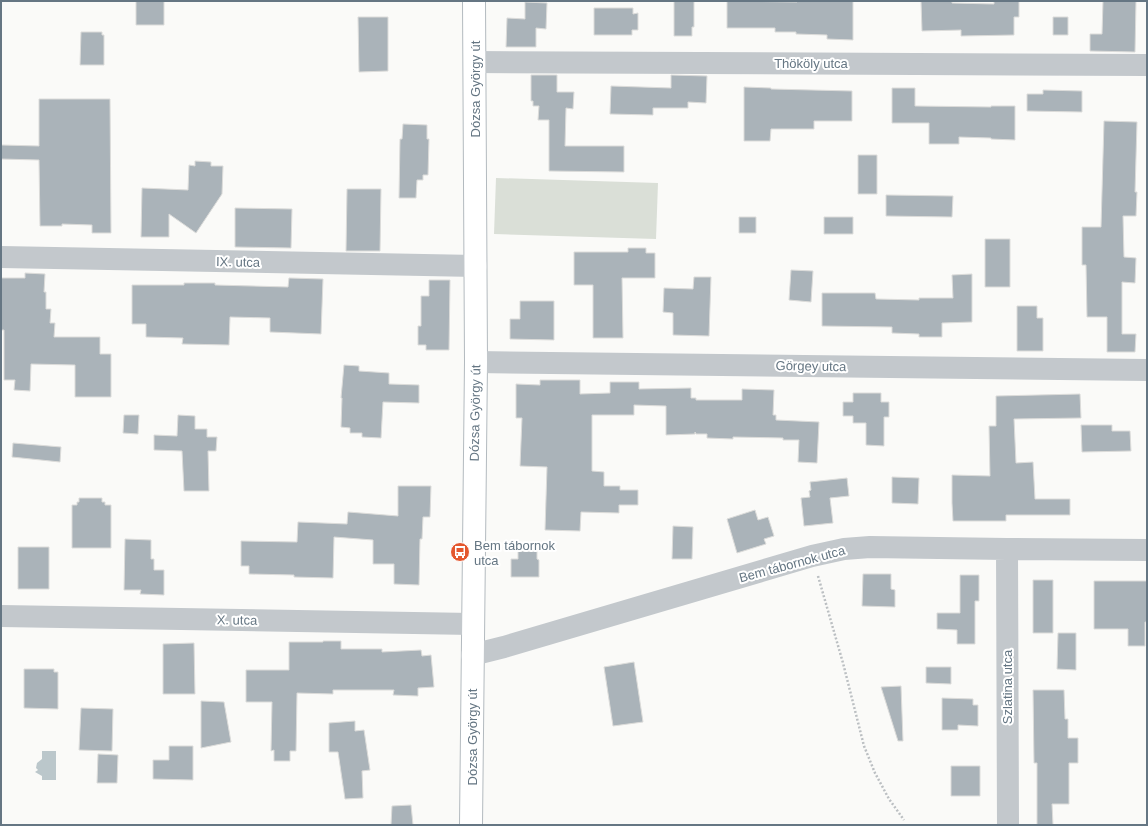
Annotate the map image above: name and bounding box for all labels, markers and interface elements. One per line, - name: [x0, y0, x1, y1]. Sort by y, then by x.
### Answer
- street label: Dózsa György út: [468, 40, 483, 137]
- street label: Thököly utca: [774, 56, 849, 71]
- street label: IX. utca: [216, 254, 261, 270]
- street label: Görgey utca: [775, 358, 847, 374]
- street label: Dózsa György út: [467, 364, 483, 462]
- place label: Bem tábornok utca: [474, 538, 555, 568]
- bus stop icon: Bem tábornok utca: [449, 541, 471, 563]
- street label: Bem tábornok utca: [737, 542, 847, 585]
- street label: X. utca: [217, 612, 258, 628]
- street label: Szlatina utca: [1000, 649, 1015, 724]
- street label: Dózsa György út: [465, 688, 480, 785]

